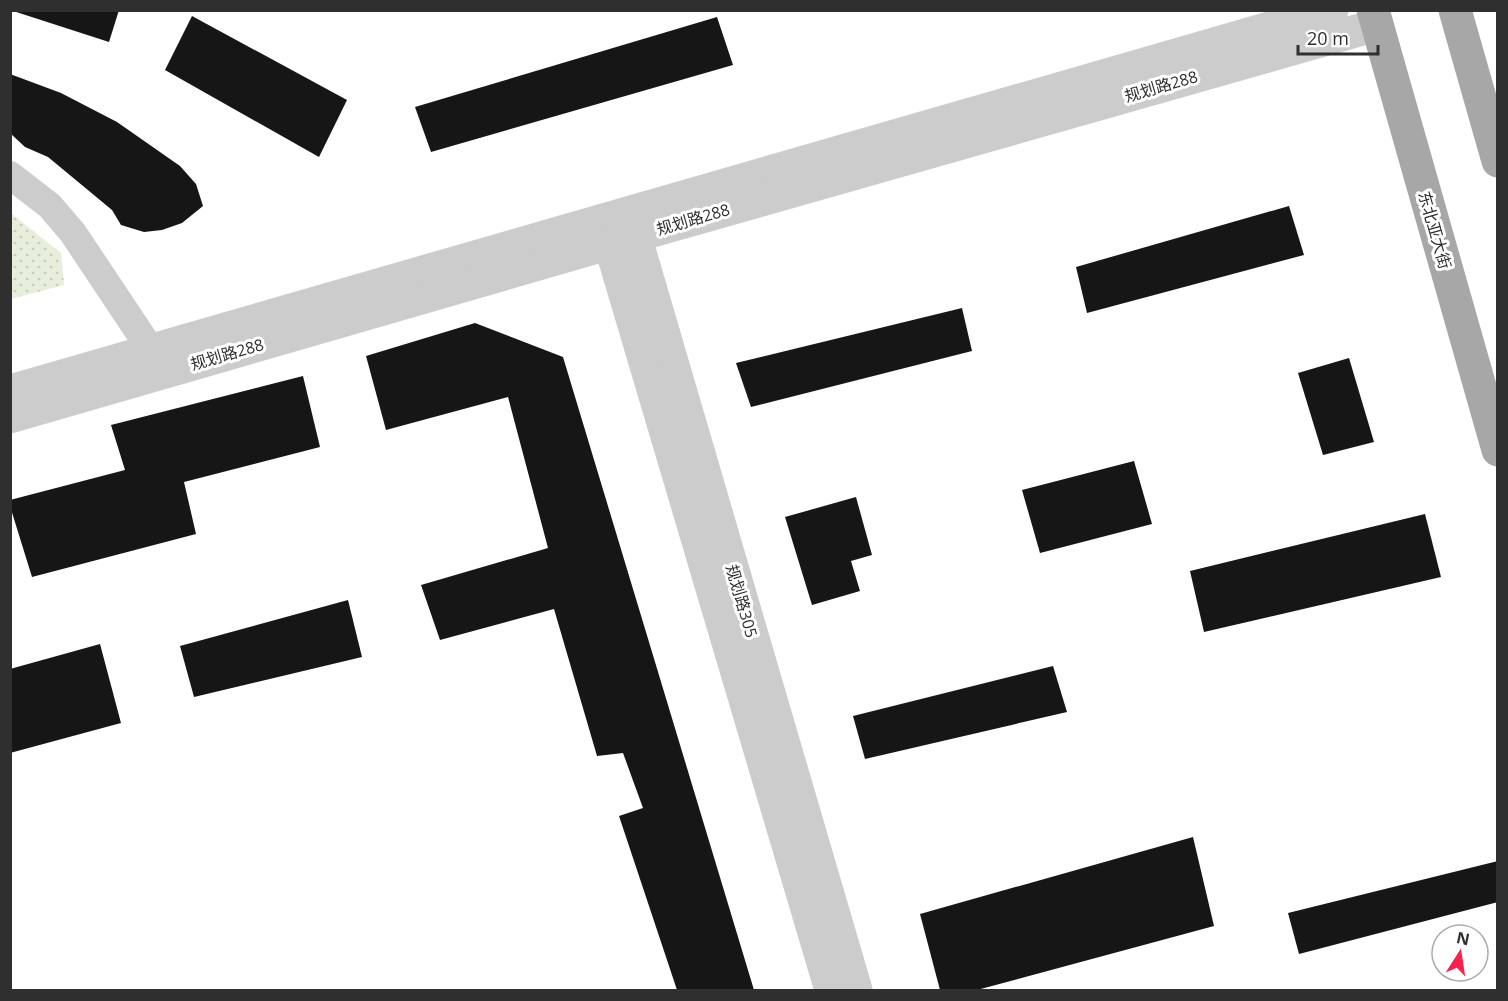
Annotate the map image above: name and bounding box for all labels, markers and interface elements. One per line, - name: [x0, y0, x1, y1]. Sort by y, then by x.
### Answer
- scale bar: [1298, 18, 1378, 56]
- text: 20 m: [1307, 26, 1349, 50]
- street label: 规划路288: [1122, 65, 1200, 107]
- street label: 东北亚大街: [1413, 189, 1457, 271]
- street label: 规划路288: [654, 198, 732, 240]
- street label: 规划路288: [188, 333, 266, 375]
- street label: 规划路305: [721, 562, 763, 640]
- north arrow: [1430, 923, 1490, 983]
- text: N: [1454, 926, 1472, 950]

